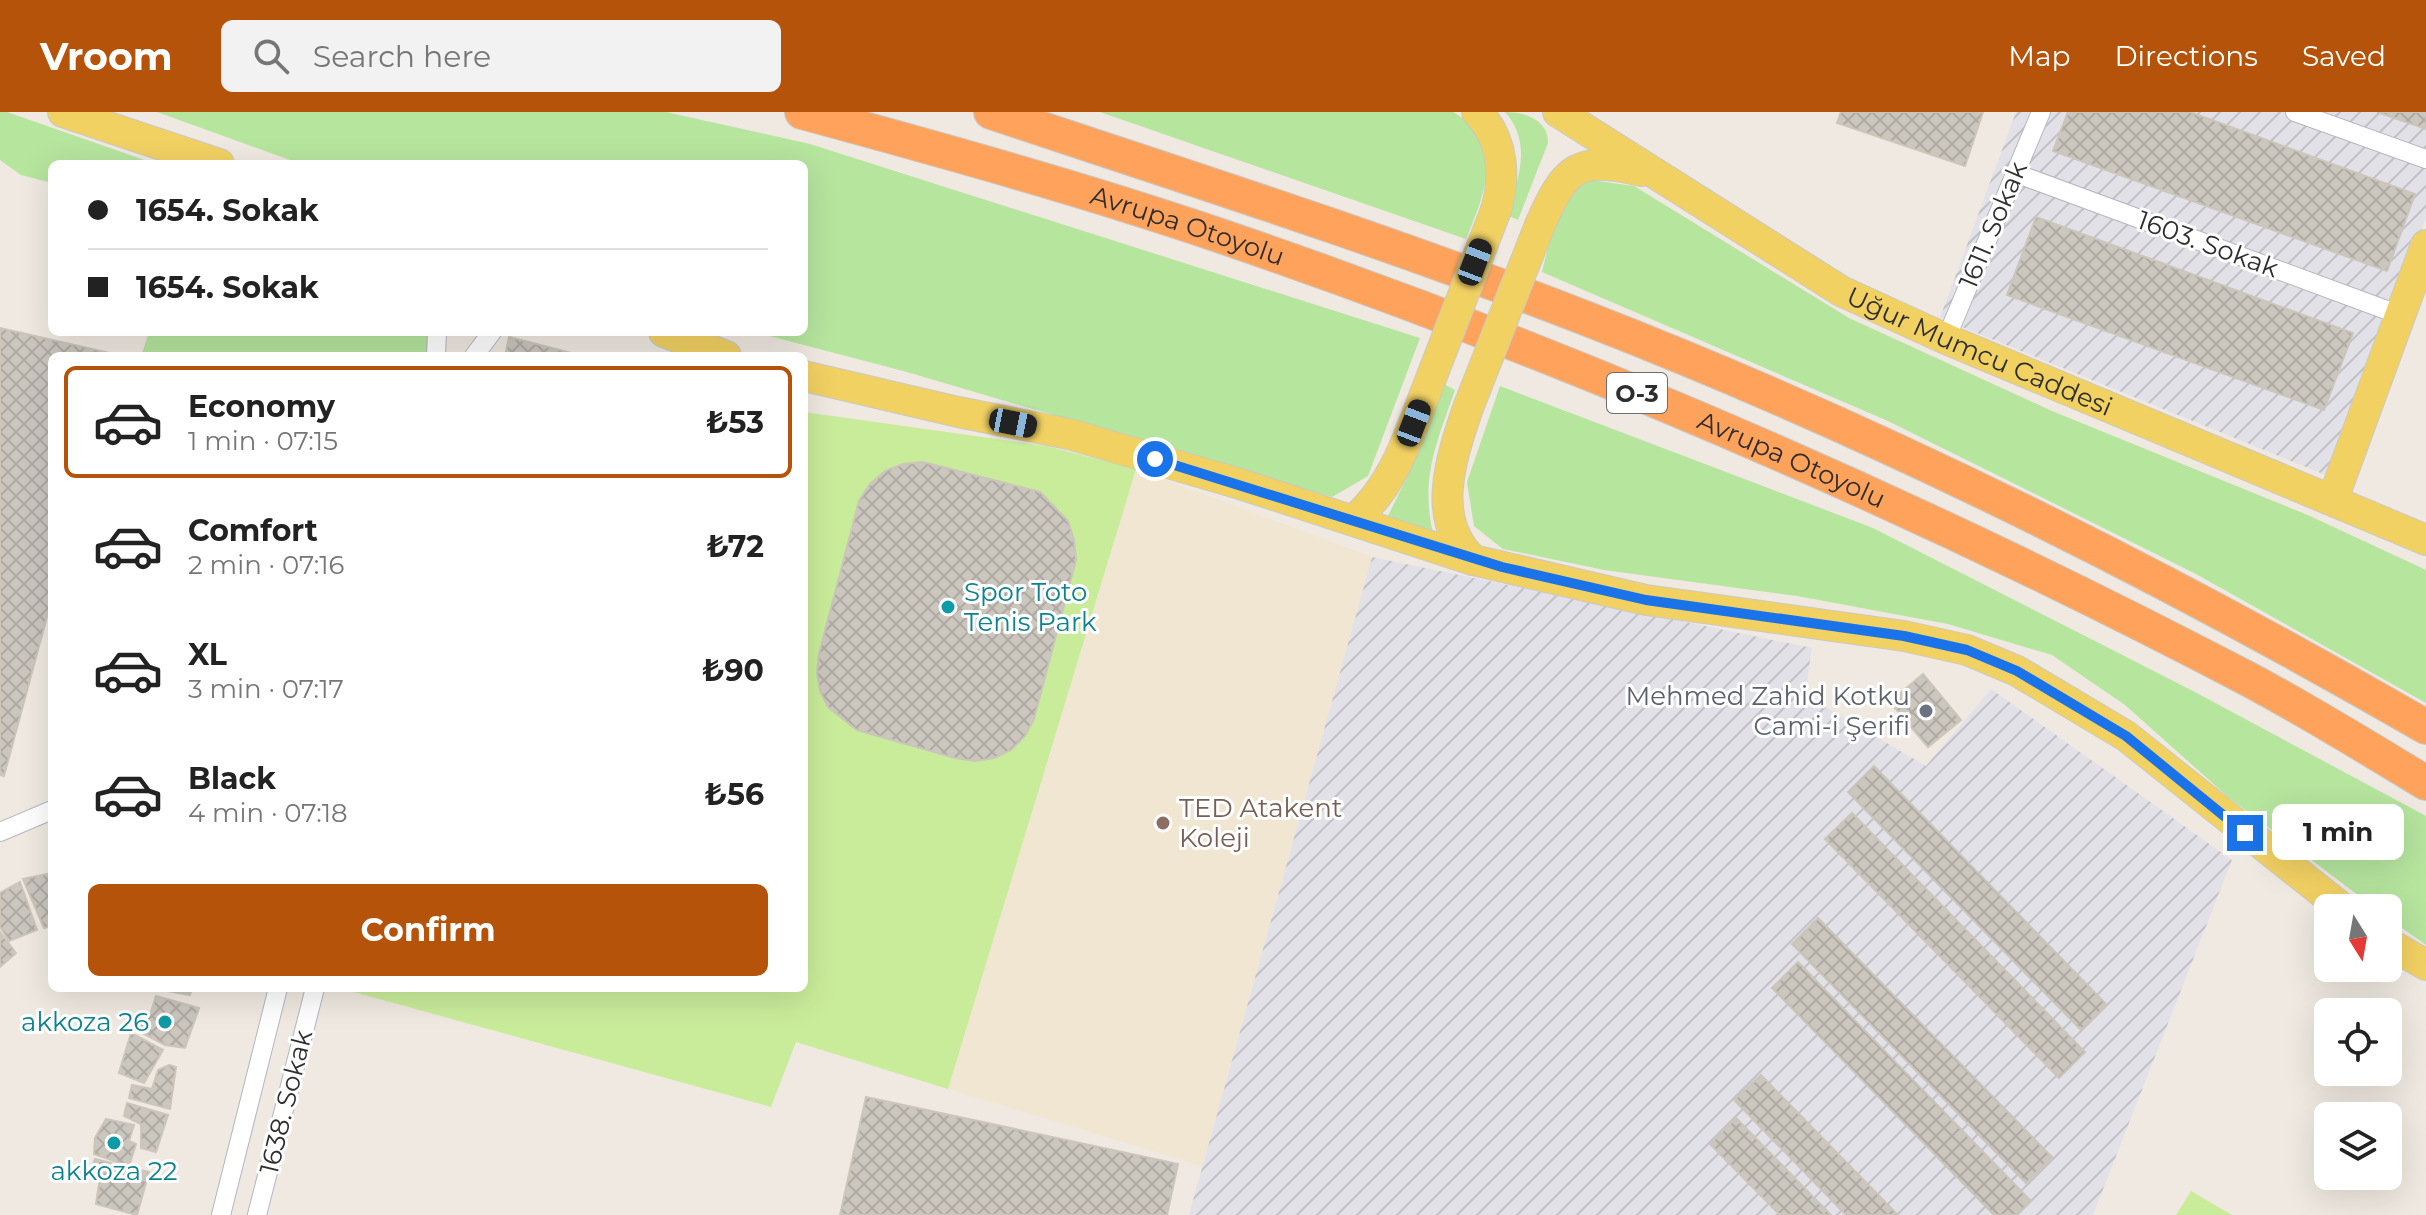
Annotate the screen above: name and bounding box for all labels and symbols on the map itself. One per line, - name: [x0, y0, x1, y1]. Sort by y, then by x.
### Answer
- street label: 1611. Sokak: [1952, 156, 2034, 293]
- street label: Avrupa Otoyolu: [1087, 179, 1289, 273]
- street label: 1603. Sokak: [2133, 204, 2283, 284]
- car: [1455, 235, 1495, 289]
- street label: Uğur Mumcu Caddesi: [1842, 280, 2117, 423]
- road number: O-3: [1607, 373, 1667, 413]
- car: [1394, 396, 1434, 450]
- street label: Avrupa Otoyolu: [1693, 404, 1891, 515]
- car: [987, 407, 1039, 439]
- route start: [1137, 441, 1173, 477]
- place label: Spor Toto Tenis Park: [964, 576, 1097, 638]
- marker: Spor Toto Tenis Park: [939, 598, 957, 616]
- place label: Mehmed Zahid Kotku Cami-i Şerifi: [1625, 680, 1910, 742]
- marker: Mehmed Zahid Kotku Cami-i Şerifi: [1917, 702, 1935, 720]
- place label: TED Atakent Koleji: [1179, 792, 1342, 854]
- callout: 1 min: [2273, 805, 2405, 861]
- marker: TED Atakent Koleji: [1154, 814, 1172, 832]
- route end: [2227, 815, 2263, 851]
- north arrow: [2314, 894, 2402, 982]
- place label: akkoza 26: [21, 1006, 149, 1038]
- marker: akkoza 26: [156, 1013, 174, 1031]
- street label: 1638. Sokak: [253, 1026, 319, 1177]
- marker: akkoza 22: [105, 1134, 123, 1152]
- place label: akkoza 22: [51, 1155, 177, 1187]

